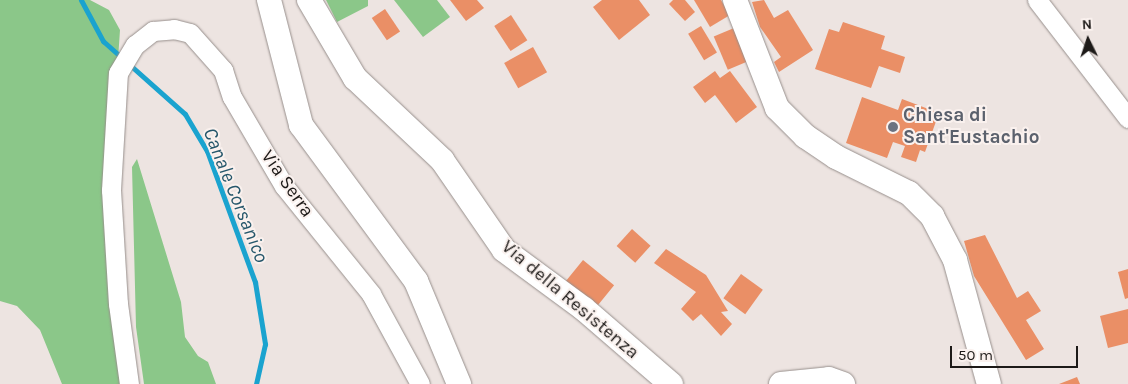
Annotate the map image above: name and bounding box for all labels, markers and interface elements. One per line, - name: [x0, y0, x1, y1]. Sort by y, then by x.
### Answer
- north arrow: [1063, 15, 1113, 65]
- text: N: [1081, 16, 1093, 33]
- place label: Chiesa di Sant'Eustachio: [903, 105, 1040, 149]
- marker: Chiesa di Sant'Eustachio: [887, 121, 899, 133]
- water label: Canale Corsanico: [198, 124, 274, 266]
- street label: Via Serra: [256, 146, 318, 222]
- street label: Via della Resistenza: [496, 236, 644, 364]
- scale bar: [953, 336, 1080, 368]
- text: 50 m: [958, 346, 993, 364]

